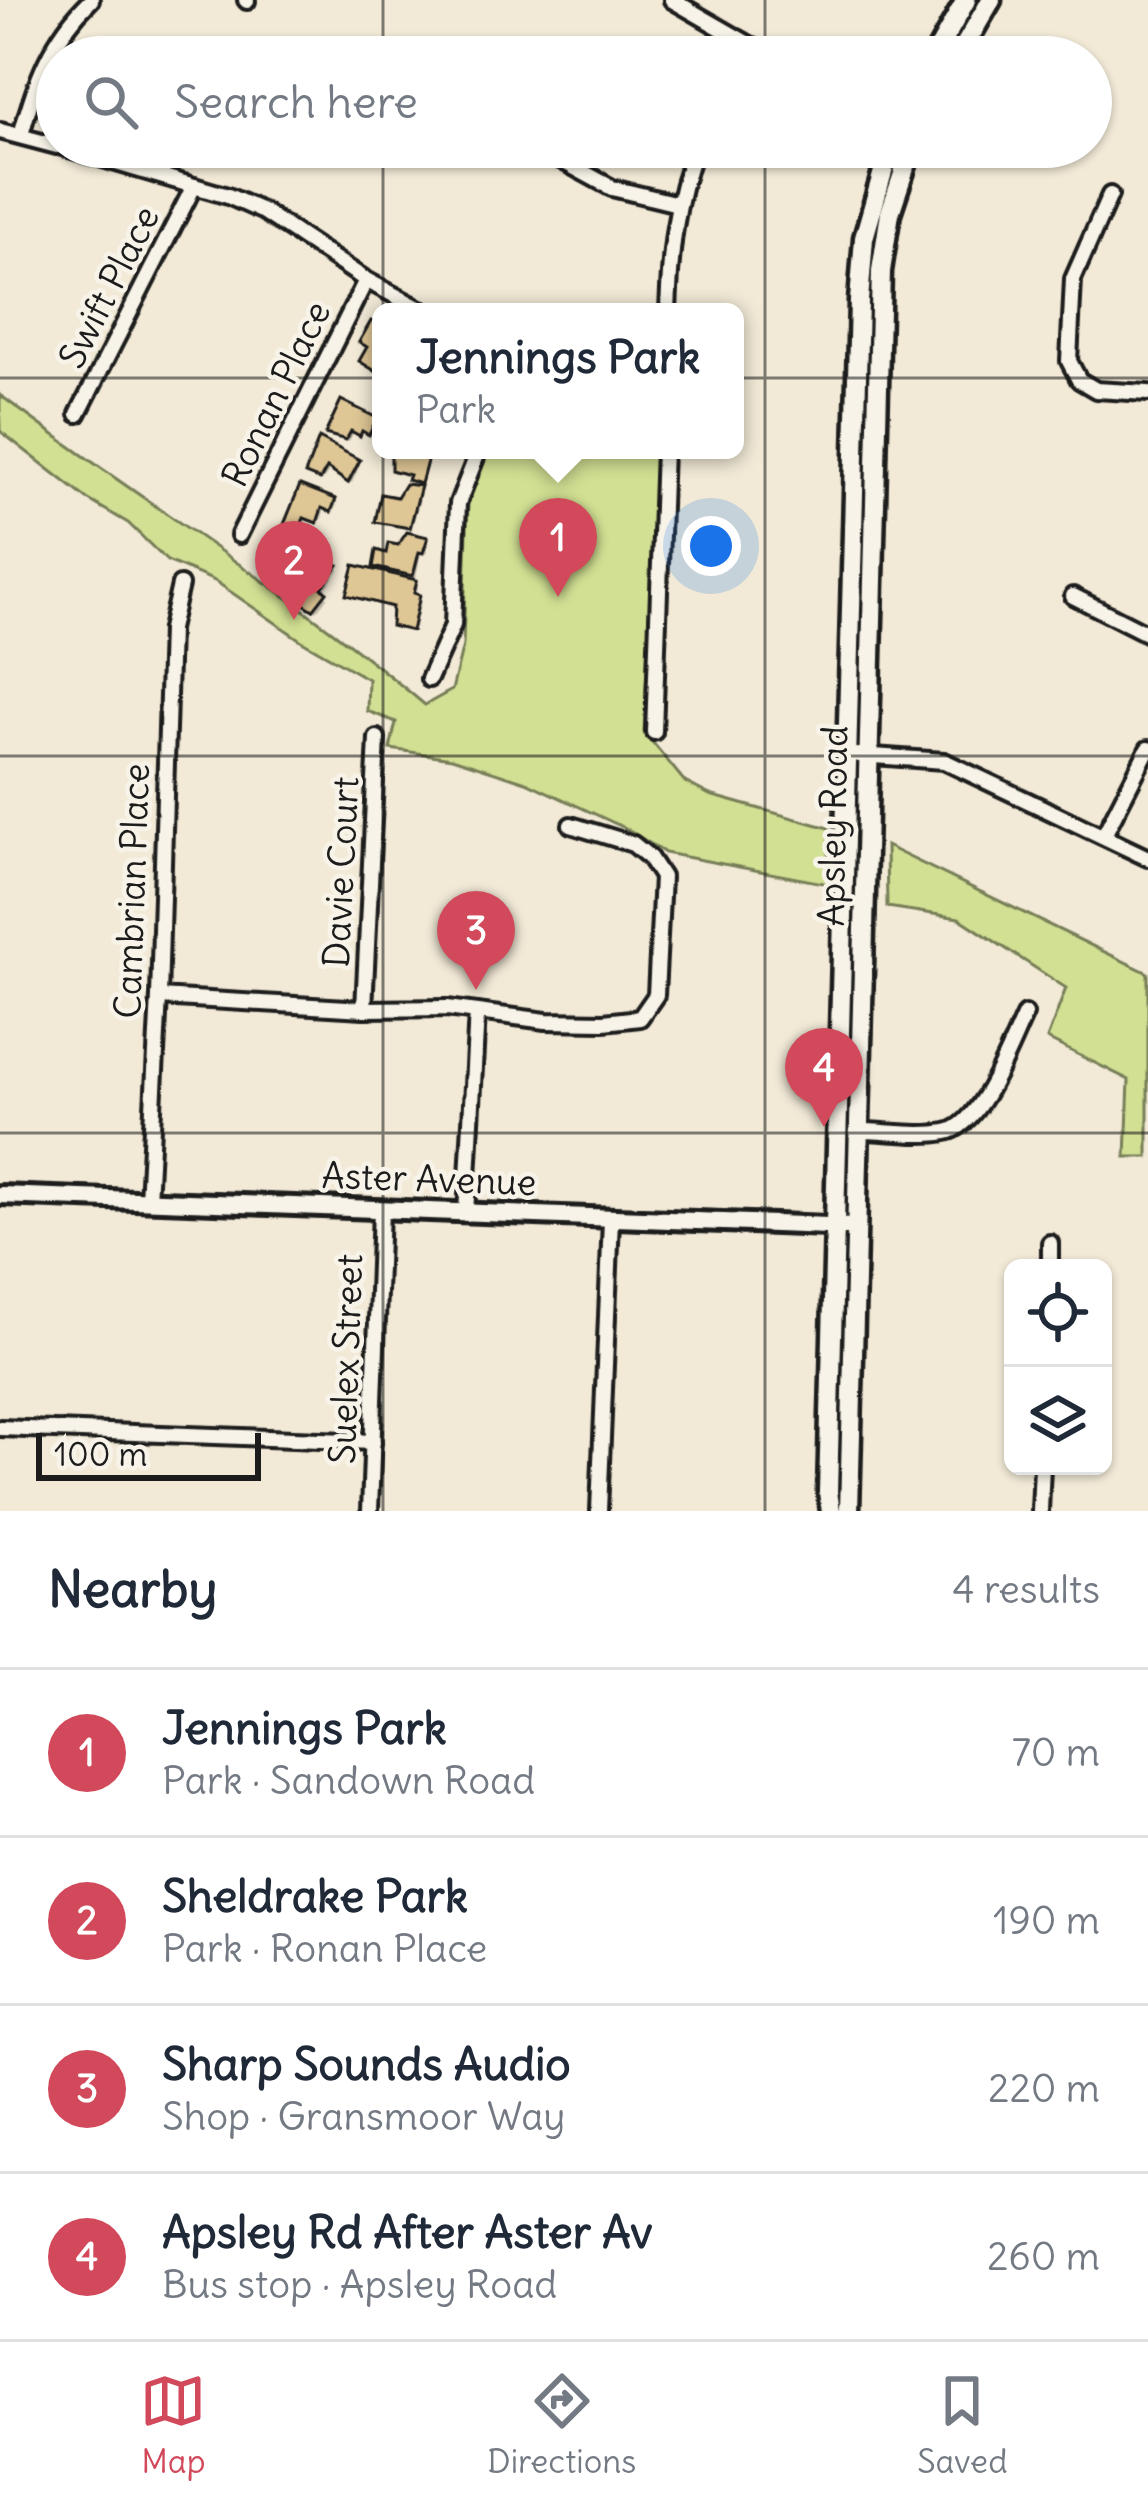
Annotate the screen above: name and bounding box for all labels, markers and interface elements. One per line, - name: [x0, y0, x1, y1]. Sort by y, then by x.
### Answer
- search box: [36, 36, 1112, 168]
- icon: search: [78, 69, 144, 135]
- text: Search here: [174, 74, 418, 130]
- street label: Swift Place: [49, 199, 169, 375]
- street label: Ronan Place: [212, 294, 340, 494]
- popup: [372, 303, 744, 459]
- text: Jennings Park: [416, 329, 700, 385]
- text: Park: [416, 385, 496, 434]
- pin: 1: [519, 498, 597, 597]
- your location: [681, 516, 741, 576]
- pin: 2: [255, 521, 333, 620]
- street label: Apsley Road: [809, 725, 857, 927]
- street label: Cambrian Place: [105, 763, 159, 1019]
- street label: Davie Court: [314, 775, 368, 969]
- pin: 3: [437, 891, 515, 990]
- pin: 4: [785, 1028, 863, 1127]
- street label: Aster Avenue: [321, 1153, 537, 1205]
- street label: Suelex Street: [320, 1253, 372, 1465]
- map controls: [1004, 1259, 1112, 1475]
- button: locate: [1004, 1259, 1112, 1367]
- button: layers: [1004, 1367, 1112, 1475]
- scale bar: [36, 1427, 261, 1480]
- text: 100 m: [54, 1433, 147, 1475]
- text: Nearby: [48, 1557, 217, 1621]
- text: 4 results: [952, 1565, 1100, 1614]
- text: Jennings Park: [162, 1700, 447, 1756]
- text: 1: [79, 1728, 95, 1777]
- text: 70 m: [1012, 1728, 1100, 1777]
- text: Park · Sandown Road: [162, 1756, 535, 1805]
- text: Sheldrake Park: [162, 1868, 468, 1924]
- text: 2: [76, 1896, 98, 1945]
- text: 190 m: [993, 1896, 1100, 1945]
- text: Park · Ronan Place: [162, 1924, 487, 1973]
- text: Sharp Sounds Audio: [162, 2036, 571, 2092]
- text: 3: [76, 2064, 98, 2113]
- text: 220 m: [988, 2064, 1100, 2113]
- text: Shop · Gransmoor Way: [162, 2092, 565, 2141]
- text: Apsley Rd After Aster Av: [162, 2204, 652, 2260]
- text: 4: [76, 2232, 98, 2281]
- text: 260 m: [987, 2232, 1100, 2281]
- text: Bus stop · Apsley Road: [162, 2260, 557, 2309]
- tab: Map: [140, 2368, 206, 2482]
- tab: Directions: [487, 2368, 636, 2482]
- tab: Saved: [917, 2368, 1008, 2482]

